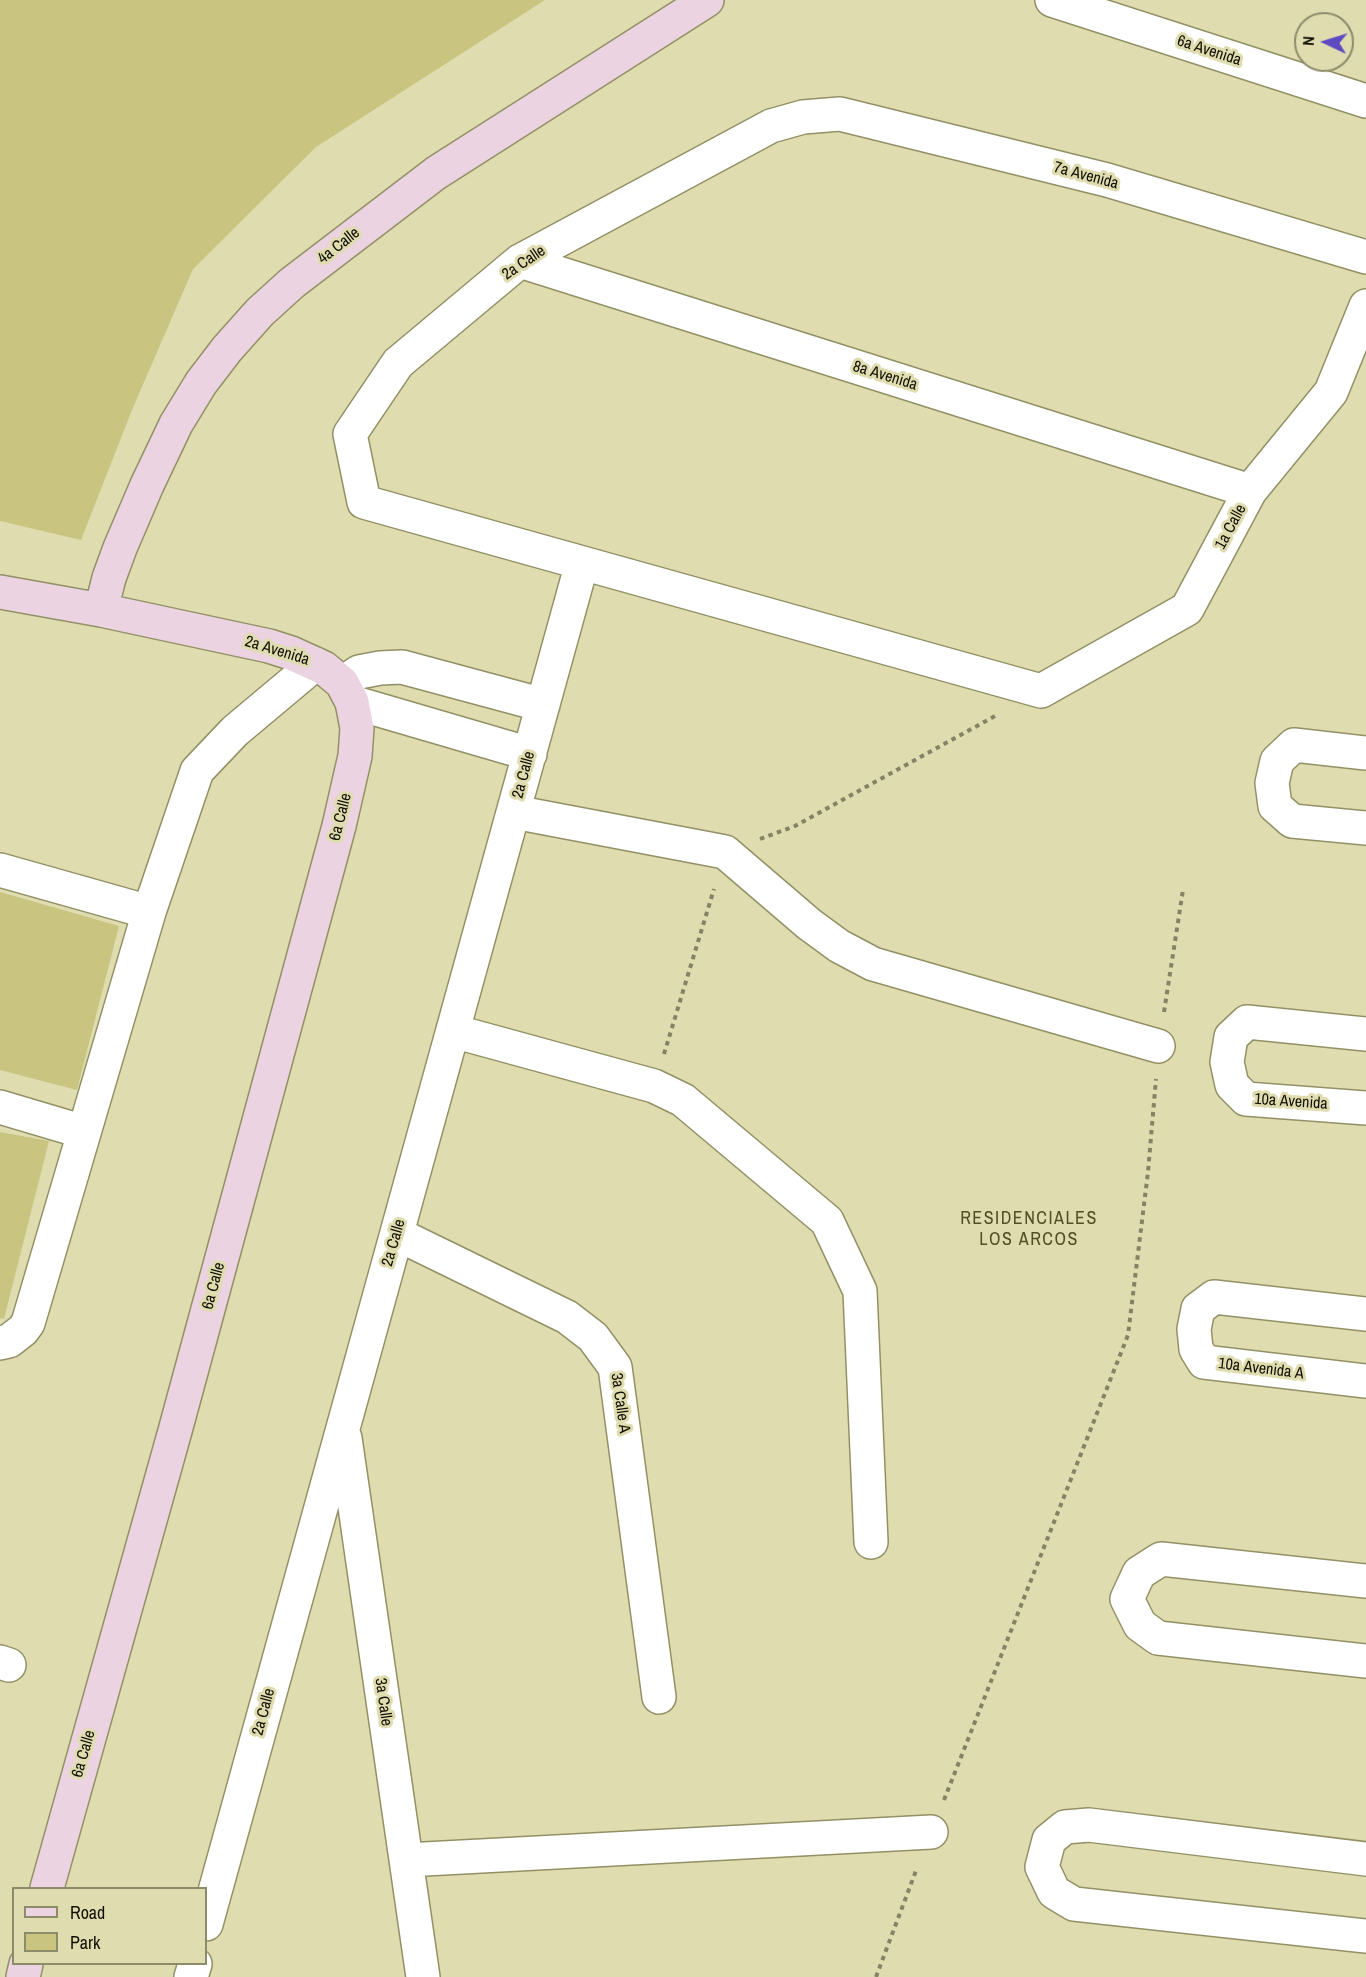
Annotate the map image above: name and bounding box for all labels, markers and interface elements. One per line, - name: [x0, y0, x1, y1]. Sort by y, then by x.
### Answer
- north arrow: [1294, 12, 1354, 72]
- street label: 6a Avenida: [1175, 32, 1243, 70]
- text: N: [1297, 35, 1319, 46]
- street label: 7a Avenida: [1052, 158, 1120, 194]
- street label: 4a Calle: [314, 224, 364, 268]
- street label: 2a Calle: [499, 242, 549, 284]
- street label: 8a Avenida: [851, 357, 919, 395]
- street label: 1a Calle: [1211, 501, 1251, 553]
- street label: 2a Avenida: [243, 632, 311, 670]
- street label: 2a Calle: [508, 749, 540, 801]
- street label: 6a Calle: [326, 791, 356, 843]
- street label: 10a Avenida: [1254, 1090, 1328, 1114]
- district label: RESIDENCIALES LOS ARCOS: [960, 1208, 1098, 1250]
- street label: 2a Calle: [378, 1217, 410, 1269]
- street label: 6a Calle: [198, 1260, 230, 1312]
- street label: 10a Avenida A: [1217, 1354, 1305, 1384]
- street label: 3a Calle A: [606, 1372, 634, 1434]
- street label: 3a Calle: [370, 1677, 396, 1727]
- street label: 2a Calle: [248, 1686, 280, 1738]
- street label: 6a Calle: [68, 1728, 100, 1780]
- legend: [12, 1887, 207, 1965]
- text: Road: [70, 1900, 105, 1925]
- text: Park: [70, 1930, 100, 1955]

